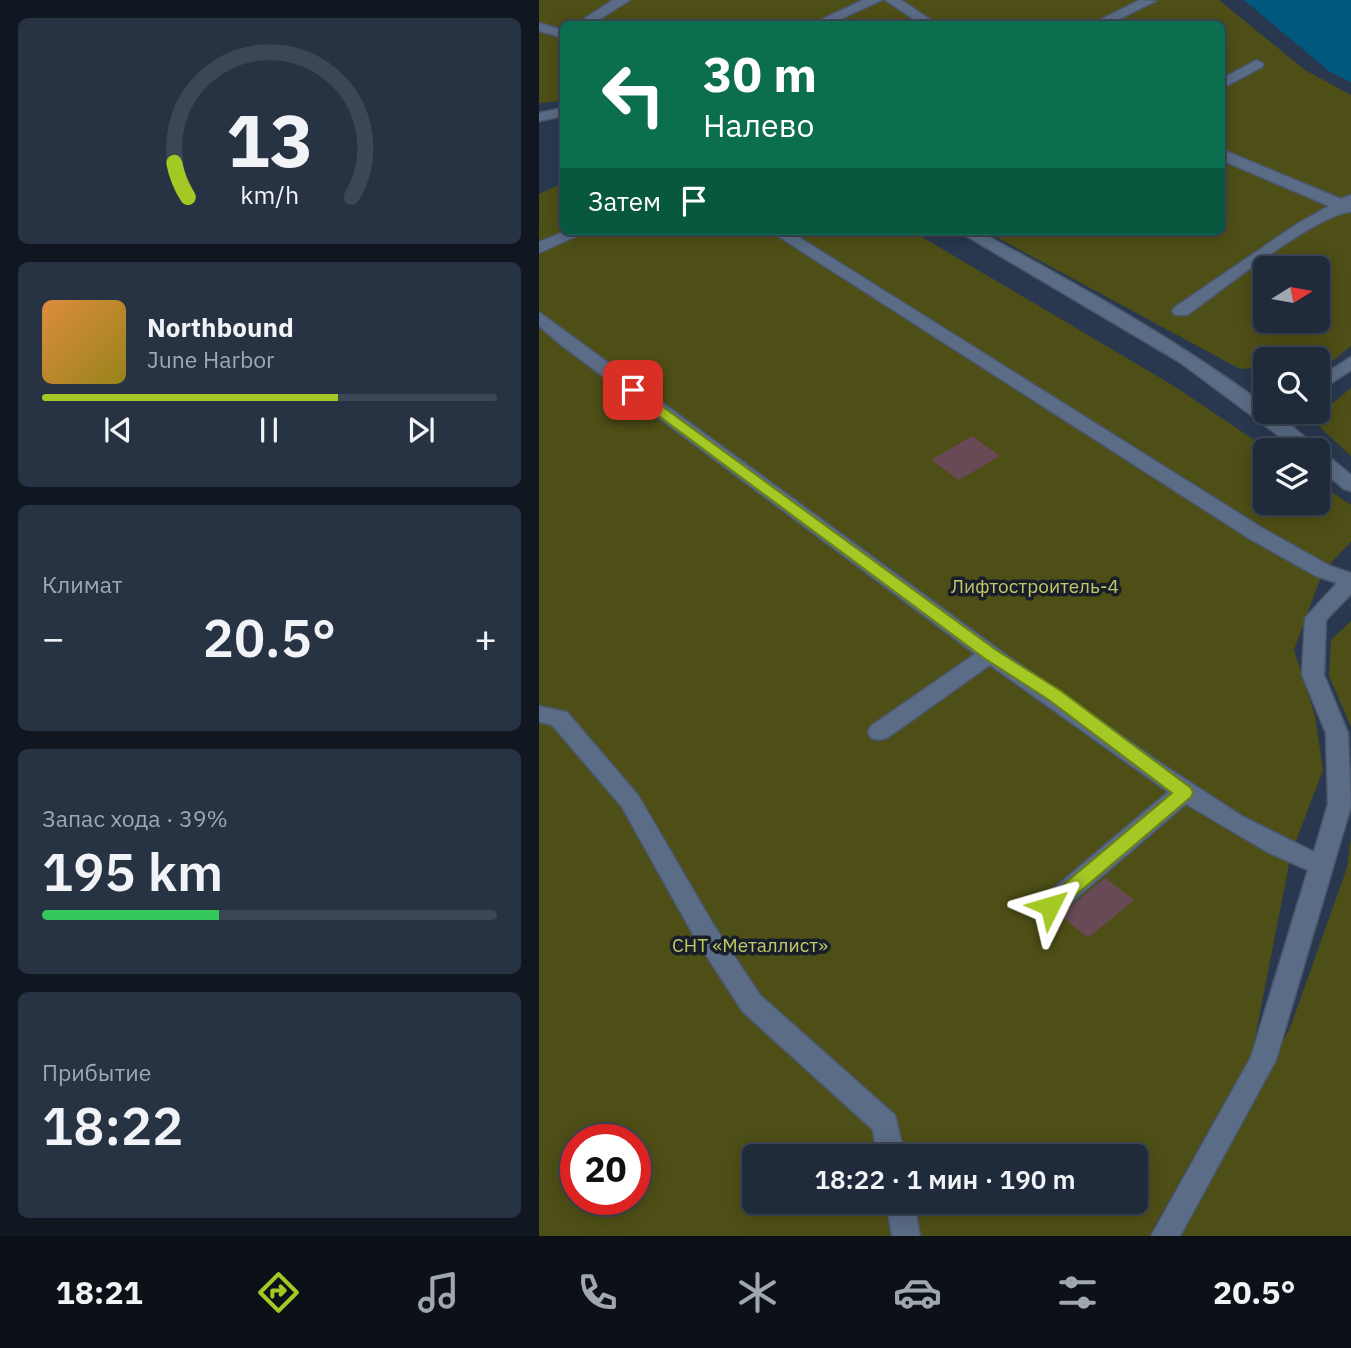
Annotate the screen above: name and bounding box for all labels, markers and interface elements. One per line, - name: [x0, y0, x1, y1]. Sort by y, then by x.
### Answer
- text: 30 m: [703, 42, 817, 105]
- icon: left: [588, 49, 679, 140]
- text: 13: [226, 92, 313, 187]
- text: Налево: [703, 104, 814, 146]
- text: km/h: [240, 178, 299, 211]
- icon: arrive: [675, 182, 713, 220]
- text: Затем: [588, 184, 661, 218]
- north arrow: [1253, 256, 1330, 332]
- map controls: [1253, 256, 1330, 515]
- text: Northbound: [147, 310, 294, 344]
- text: June Harbor: [147, 344, 275, 374]
- button: search: [1253, 347, 1330, 424]
- pin: [603, 360, 663, 420]
- icon: arrive: [614, 371, 652, 409]
- icon: previous: [99, 411, 137, 449]
- icon: pause: [250, 411, 288, 449]
- icon: next: [402, 411, 440, 449]
- button: layers: [1253, 438, 1330, 515]
- text: Климат: [42, 569, 123, 599]
- park label: Лифтостроитель-4: [951, 574, 1119, 598]
- text: 20.5°: [203, 604, 336, 671]
- text: −: [42, 613, 65, 662]
- text: +: [474, 613, 497, 662]
- text: Запас хода · 39%: [42, 803, 228, 833]
- text: 195 km: [42, 838, 223, 905]
- position arrow: [1013, 869, 1087, 943]
- park label: СНТ «Металлист»: [672, 933, 828, 957]
- text: Прибытие: [42, 1057, 151, 1087]
- text: 18:22: [42, 1092, 183, 1159]
- speed limit sign: 20: [560, 1124, 651, 1215]
- text: 18:22 · 1 мин · 190 m: [814, 1162, 1076, 1196]
- icon: directions: [254, 1268, 303, 1317]
- icon: music: [414, 1268, 463, 1317]
- icon: phone: [573, 1268, 622, 1317]
- icon: climate: [733, 1268, 782, 1317]
- icon: car: [893, 1268, 942, 1317]
- icon: filters: [1053, 1268, 1102, 1317]
- text: 18:21: [55, 1271, 143, 1313]
- text: 20.5°: [1213, 1271, 1296, 1313]

